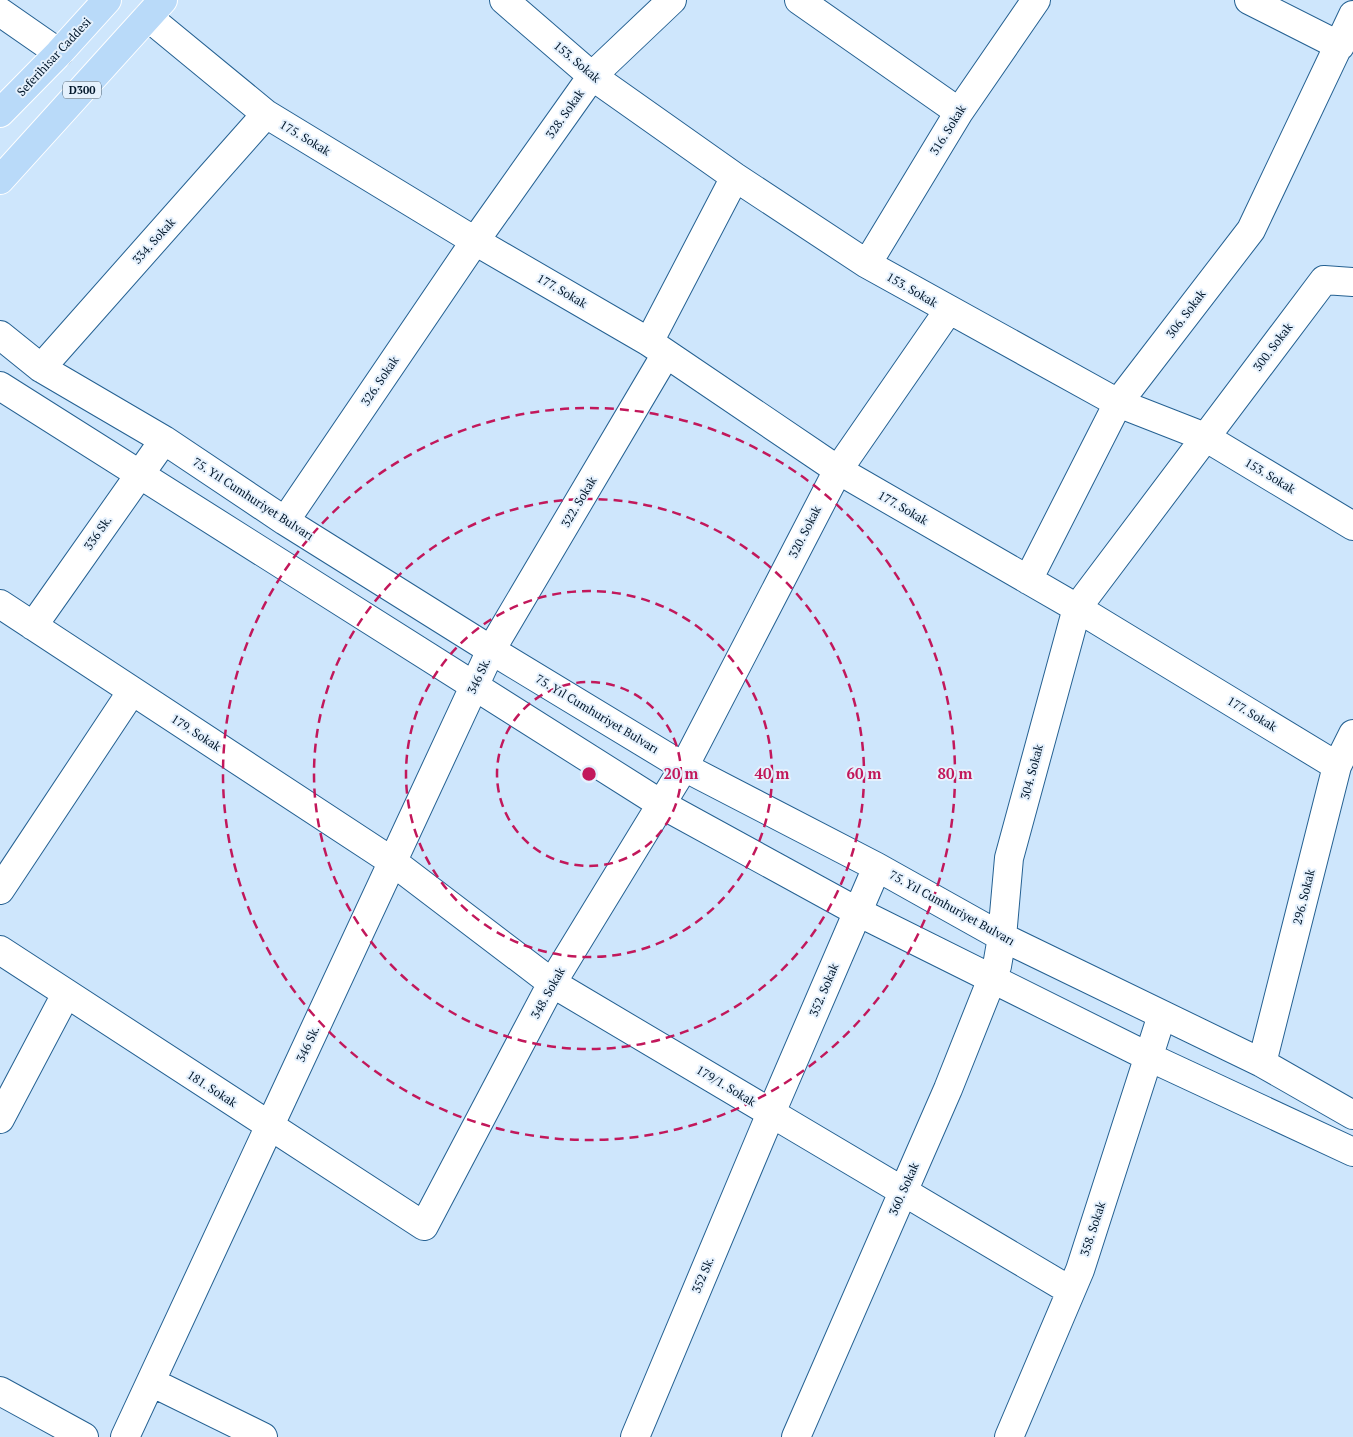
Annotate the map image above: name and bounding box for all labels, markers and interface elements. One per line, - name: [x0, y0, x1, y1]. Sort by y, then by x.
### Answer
- street label: Seferihisar Caddesi: [13, 14, 94, 99]
- street label: 153. Sokak: [551, 38, 604, 86]
- road number: D300: [63, 82, 101, 98]
- street label: 328. Sokak: [542, 86, 587, 141]
- street label: 316. Sokak: [926, 101, 969, 158]
- street label: 175. Sokak: [277, 117, 334, 159]
- street label: 334. Sokak: [129, 214, 179, 267]
- street label: 153. Sokak: [884, 269, 941, 311]
- street label: 177. Sokak: [535, 270, 591, 311]
- street label: 306. Sokak: [1163, 286, 1209, 341]
- street label: 300. Sokak: [1250, 319, 1296, 374]
- street label: 326. Sokak: [358, 352, 402, 408]
- street label: 75. Yıl Cumhuriyet Bulvarı: [190, 454, 317, 543]
- street label: 153. Sokak: [1242, 455, 1299, 497]
- street label: 322. Sokak: [558, 473, 600, 530]
- street label: 177. Sokak: [876, 487, 932, 528]
- street label: 320. Sokak: [785, 502, 824, 560]
- street label: 336 Sk.: [81, 513, 115, 553]
- street label: 346 Sk.: [464, 655, 493, 696]
- street label: 75. Yıl Cumhuriyet Bulvarı: [533, 671, 662, 757]
- street label: 177. Sokak: [1225, 693, 1281, 735]
- street label: 179. Sokak: [168, 711, 225, 755]
- street label: 304. Sokak: [1017, 742, 1046, 801]
- text: 20 m: [664, 763, 699, 783]
- text: 40 m: [755, 763, 790, 783]
- text: 60 m: [847, 763, 882, 783]
- text: 80 m: [938, 763, 973, 783]
- centre of rings: [580, 765, 598, 783]
- street label: 75. Yıl Cumhuriyet Bulvarı: [887, 867, 1018, 949]
- street label: 296. Sokak: [1289, 867, 1318, 926]
- street label: 352. Sokak: [806, 960, 842, 1019]
- street label: 348. Sokak: [527, 964, 568, 1021]
- street label: 346 Sk.: [293, 1023, 322, 1064]
- street label: 179/1. Sokak: [694, 1062, 760, 1110]
- street label: 181. Sokak: [184, 1067, 241, 1111]
- street label: 360. Sokak: [885, 1159, 922, 1218]
- street label: 358. Sokak: [1077, 1199, 1109, 1258]
- street label: 352 Sk.: [688, 1254, 717, 1295]

